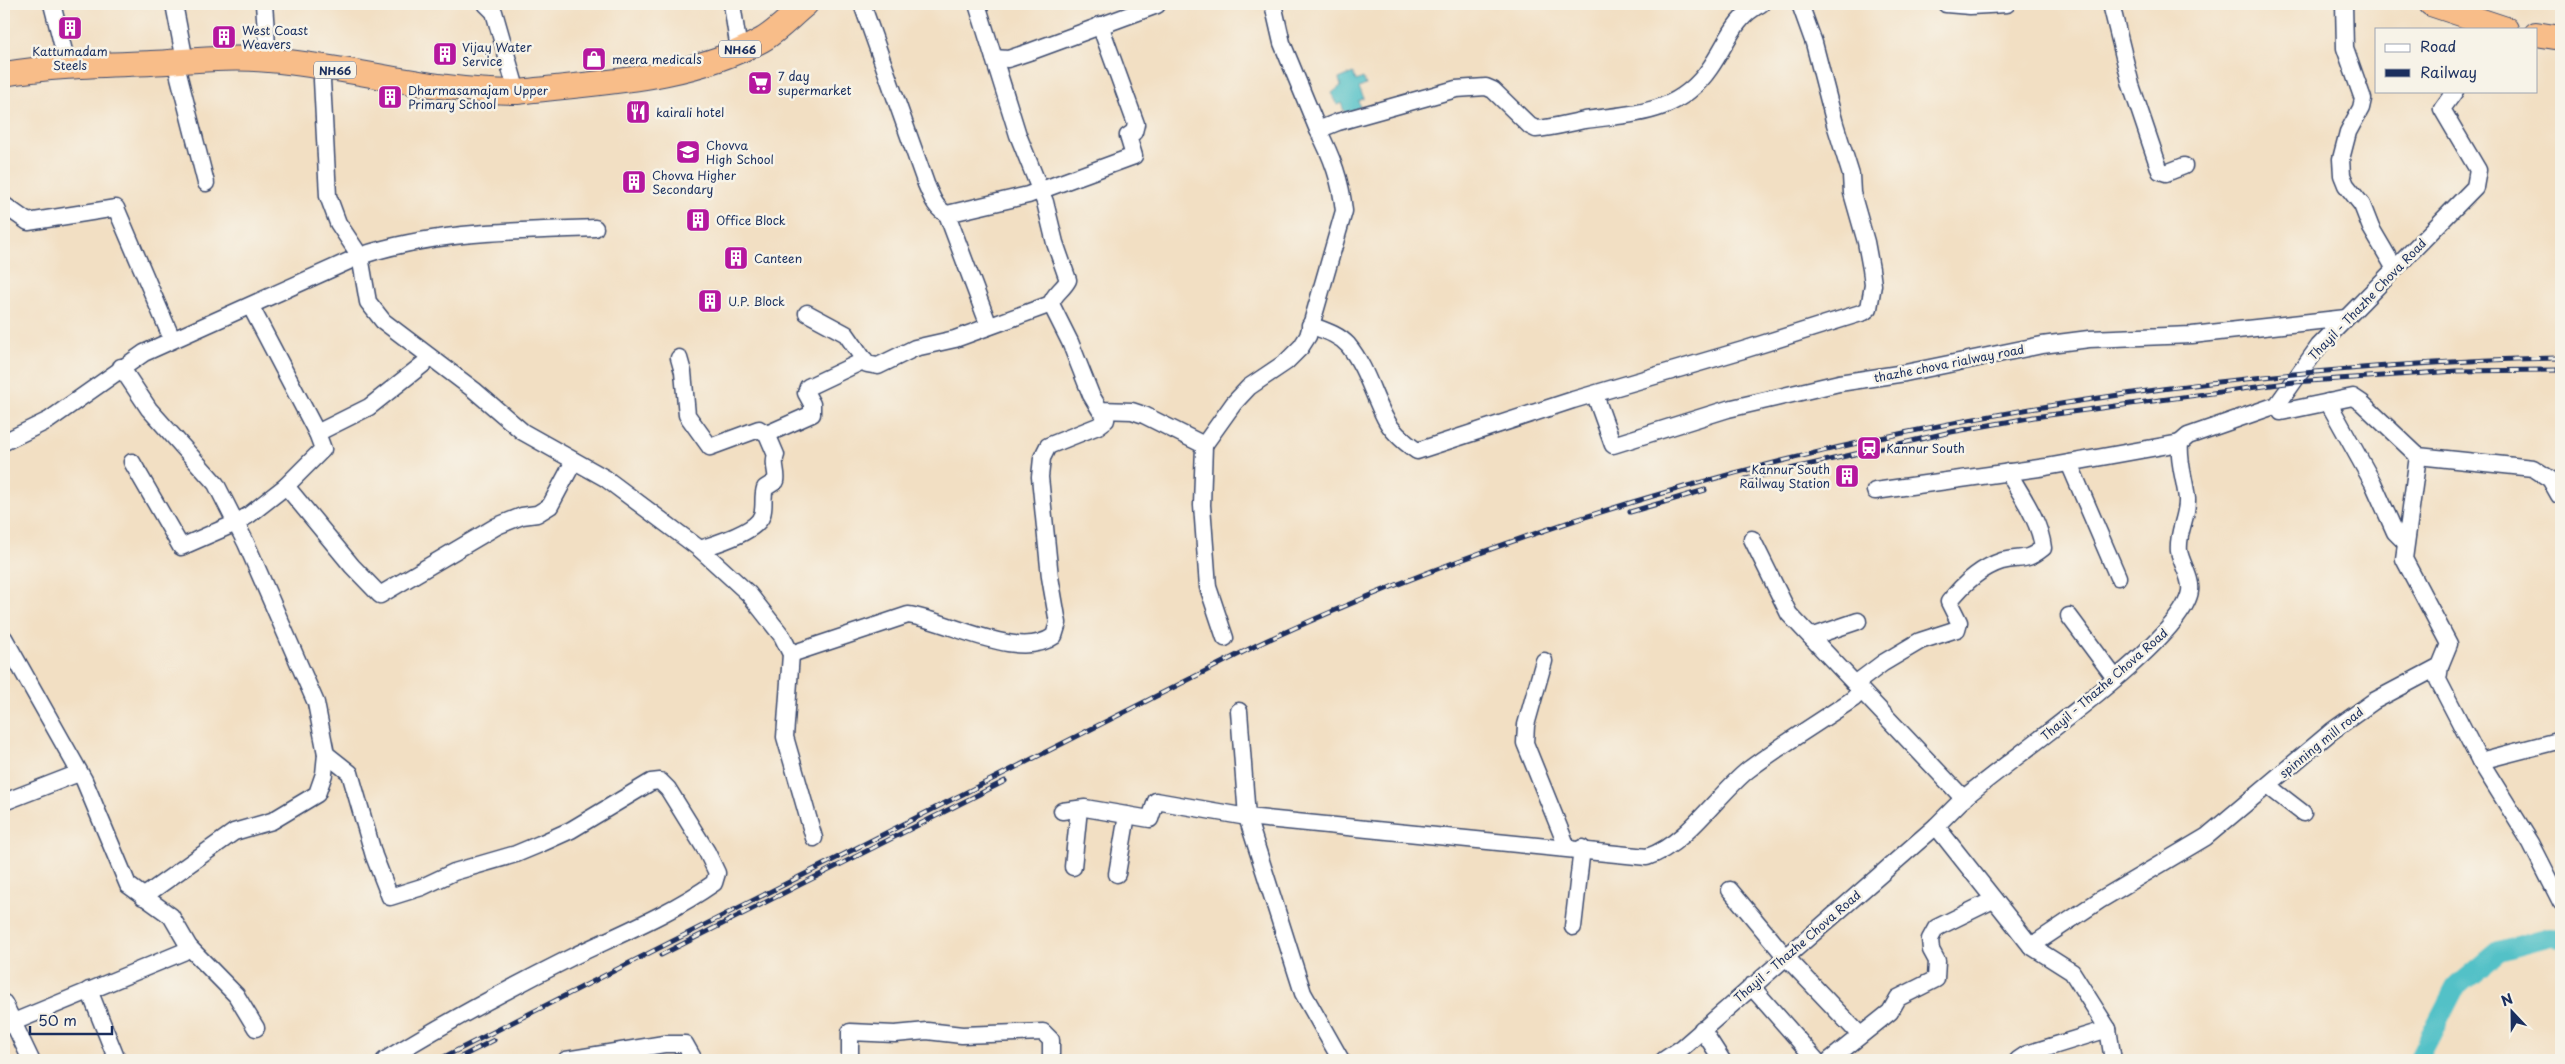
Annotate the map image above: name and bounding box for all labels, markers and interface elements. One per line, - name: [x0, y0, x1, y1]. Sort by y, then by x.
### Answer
- building icon: Kattumadam Steels: [57, 15, 83, 41]
- place label: West Coast Weavers: [242, 21, 308, 53]
- building icon: West Coast Weavers: [211, 24, 237, 50]
- legend: [2375, 28, 2538, 92]
- text: Road: [2420, 34, 2456, 57]
- place label: Vijay Water Service: [462, 38, 532, 70]
- building icon: Vijay Water Service: [432, 41, 458, 67]
- road number: NH66: [719, 41, 761, 58]
- place label: Kattumadam Steels: [32, 42, 108, 74]
- shop icon: meera medicals: [581, 46, 607, 72]
- place label: meera medicals: [612, 50, 702, 68]
- text: Railway: [2420, 60, 2477, 83]
- road number: NH66: [314, 62, 356, 78]
- place label: 7 day supermarket: [778, 67, 852, 99]
- supermarket icon: 7 day supermarket: [747, 70, 773, 96]
- place label: Dharmasamajam Upper Primary School: [408, 81, 549, 113]
- building icon: Dharmasamajam Upper Primary School: [377, 84, 403, 110]
- restaurant icon: kairali hotel: [625, 99, 651, 125]
- place label: kairali hotel: [656, 103, 724, 121]
- place label: Chovva High School: [706, 136, 774, 168]
- school or university icon: Chovva High School: [675, 139, 701, 165]
- place label: Chovva Higher Secondary: [652, 166, 736, 198]
- building icon: Chovva Higher Secondary: [621, 169, 647, 195]
- building icon: Office Block: [685, 207, 711, 233]
- place label: Office Block: [716, 211, 786, 229]
- street label: Thayil - Thazhe Chova Road: [2304, 234, 2430, 364]
- building icon: Canteen: [723, 245, 749, 271]
- place label: Canteen: [754, 249, 802, 267]
- building icon: U.P. Block: [697, 288, 723, 314]
- place label: U.P. Block: [728, 292, 785, 310]
- street label: thazhe chova rialway road: [1872, 340, 2026, 386]
- station icon: Kannur South: [1856, 435, 1882, 461]
- place label: Kannur South: [1886, 439, 1965, 457]
- place label: Kannur South Railway Station: [1739, 460, 1830, 492]
- building icon: Kannur South Railway Station: [1834, 463, 1860, 489]
- street label: Thayil - Thazhe Chova Road: [2037, 624, 2171, 744]
- street label: spinning mill road: [2275, 702, 2367, 782]
- street label: Thayil - Thazhe Chova Road: [1730, 886, 1864, 1006]
- north arrow: [2488, 986, 2538, 1036]
- text: N: [2498, 988, 2516, 1011]
- scale bar: [30, 1004, 112, 1036]
- text: 50 m: [38, 1008, 77, 1031]

